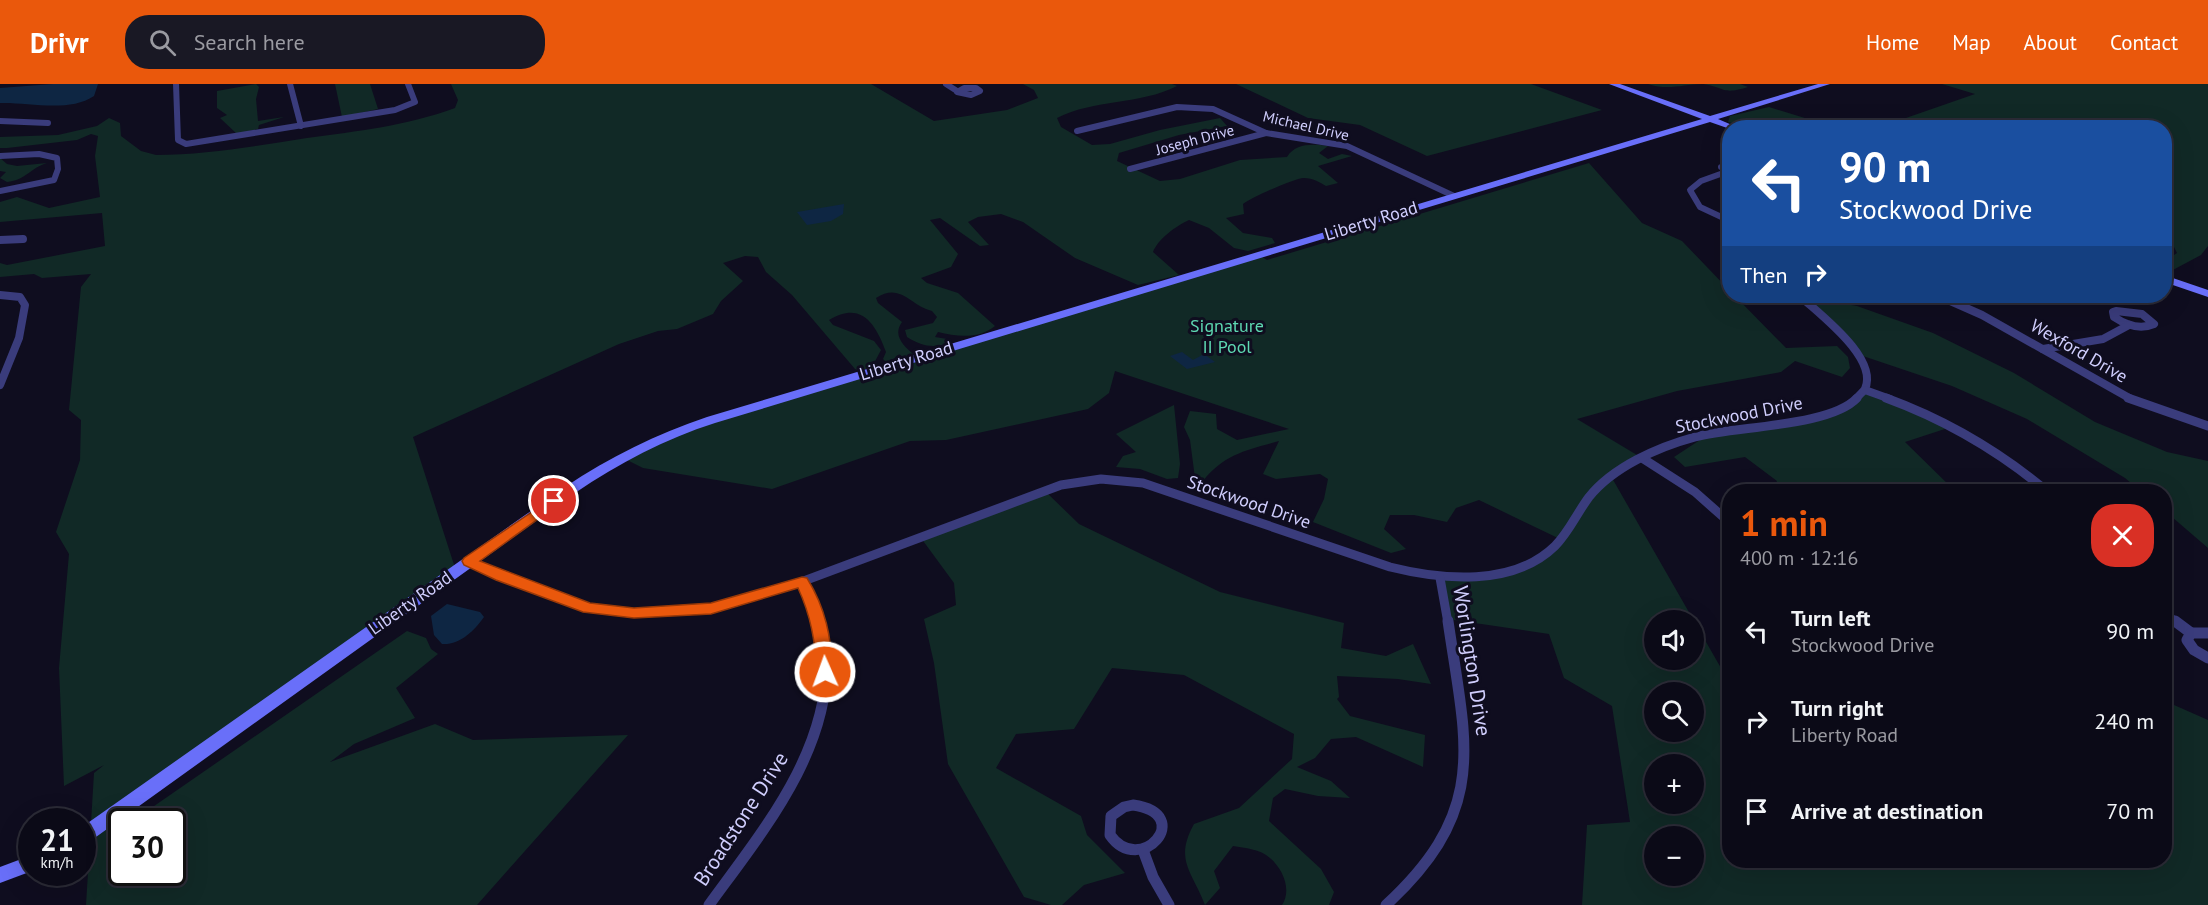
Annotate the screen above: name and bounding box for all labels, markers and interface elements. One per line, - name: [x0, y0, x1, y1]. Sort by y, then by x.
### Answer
- search box: [125, 15, 545, 69]
- text: Drivr: [30, 24, 89, 61]
- icon: search: [146, 26, 179, 59]
- text: Search here: [194, 28, 305, 56]
- text: Home: [1866, 29, 1919, 56]
- text: Map: [1952, 29, 1991, 56]
- text: About: [2024, 29, 2077, 56]
- text: Contact: [2110, 29, 2178, 56]
- street label: Michael Drive: [1261, 106, 1351, 145]
- street label: Joseph Drive: [1153, 120, 1236, 159]
- text: 90 m: [1839, 139, 1931, 194]
- icon: left: [1740, 144, 1818, 222]
- text: Stockwood Drive: [1839, 192, 2033, 226]
- street label: Liberty Road: [1321, 195, 1420, 246]
- icon: right: [1799, 258, 1832, 291]
- text: Then: [1740, 261, 1787, 289]
- park label: Signature II Pool: [1190, 314, 1264, 358]
- street label: Wexford Drive: [2027, 314, 2132, 388]
- street label: Liberty Road: [856, 335, 955, 386]
- street label: Stockwood Drive: [1673, 391, 1804, 438]
- street label: Stockwood Drive: [1184, 470, 1314, 533]
- pin: [528, 475, 579, 526]
- icon: arrive: [537, 484, 570, 517]
- text: 1 min: [1740, 499, 1828, 546]
- button: close: [2091, 504, 2154, 567]
- text: 400 m · 12:16: [1740, 545, 1858, 571]
- street label: Liberty Road: [364, 566, 456, 640]
- street label: Worlington Drive: [1447, 584, 1498, 738]
- text: Turn left: [1791, 604, 1871, 632]
- map controls: [1644, 610, 1704, 886]
- button: sound: [1644, 610, 1704, 670]
- icon: left: [1740, 615, 1773, 648]
- text: 90 m: [2106, 617, 2154, 645]
- text: Stockwood Drive: [1791, 632, 1934, 658]
- position arrow: [793, 640, 857, 704]
- button: search: [1644, 682, 1704, 742]
- text: Turn right: [1791, 694, 1883, 722]
- icon: right: [1740, 705, 1773, 738]
- text: 240 m: [2094, 707, 2154, 735]
- text: Liberty Road: [1791, 722, 1898, 748]
- street label: Broadstone Drive: [687, 747, 794, 891]
- button: +: [1644, 754, 1704, 814]
- icon: arrive: [1740, 795, 1773, 828]
- text: Arrive at destination: [1791, 797, 1983, 825]
- text: 70 m: [2106, 797, 2154, 825]
- speed limit sign: 30: [108, 808, 186, 886]
- text: 21: [40, 820, 74, 859]
- button: −: [1644, 826, 1704, 886]
- text: km/h: [41, 853, 73, 872]

